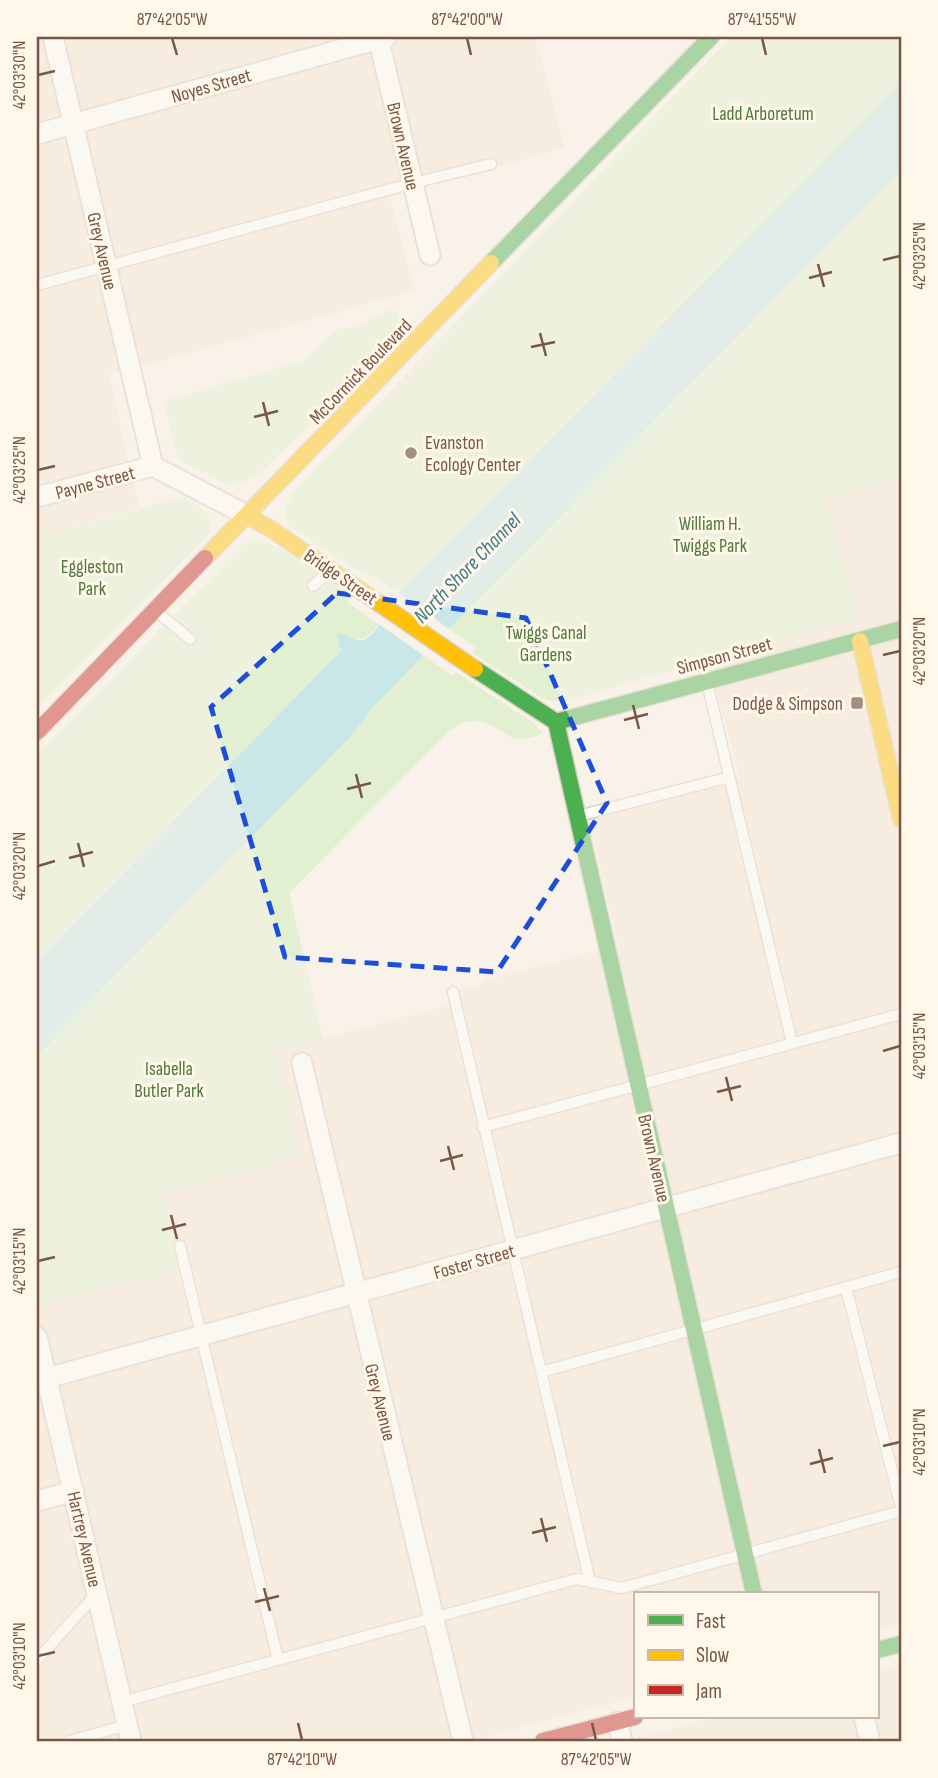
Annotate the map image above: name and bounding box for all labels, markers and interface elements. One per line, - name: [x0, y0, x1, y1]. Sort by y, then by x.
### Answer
- text: 87°42'05"W: [137, 9, 208, 30]
- text: 87°42'00"W: [431, 9, 503, 30]
- text: 87°41'55"W: [728, 9, 796, 30]
- text: 42°03'30"N: [9, 41, 30, 109]
- street label: Noyes Street: [169, 64, 254, 109]
- street label: Brown Avenue: [381, 100, 424, 193]
- park label: Ladd Arboretum: [712, 103, 814, 126]
- street label: Grey Avenue: [81, 210, 122, 292]
- text: 42°03'25"N: [909, 222, 930, 290]
- street label: McCormick Boulevard: [305, 315, 417, 430]
- place label: Evanston Ecology Center: [425, 432, 521, 477]
- text: 42°03'25"N: [9, 436, 30, 504]
- marker: Evanston Ecology Center: [403, 445, 419, 461]
- street label: Payne Street: [53, 462, 138, 505]
- water label: North Shore Channel: [408, 507, 527, 629]
- park label: William H. Twiggs Park: [673, 513, 748, 558]
- street label: Bridge Street: [299, 544, 381, 610]
- park label: Eggleston Park: [61, 556, 123, 601]
- text: 42°03'20"N: [909, 617, 930, 685]
- park label: Twiggs Canal Gardens: [505, 622, 587, 667]
- street label: Simpson Street: [674, 633, 775, 680]
- place label: Dodge & Simpson: [732, 693, 843, 716]
- marker: Dodge & Simpson: [849, 695, 865, 711]
- text: 42°03'20"N: [9, 832, 30, 900]
- text: 42°03'15"N: [909, 1013, 930, 1079]
- park label: Isabella Butler Park: [134, 1058, 205, 1103]
- street label: Brown Avenue: [632, 1112, 675, 1205]
- text: 42°03'15"N: [9, 1228, 30, 1294]
- street label: Foster Street: [431, 1240, 518, 1285]
- street label: Grey Avenue: [359, 1361, 400, 1443]
- text: 42°03'10"N: [909, 1408, 930, 1476]
- street label: Hartrey Avenue: [61, 1489, 106, 1590]
- legend: [634, 1592, 878, 1718]
- text: Fast: [696, 1609, 726, 1634]
- text: 42°03'10"N: [9, 1622, 30, 1690]
- text: Slow: [696, 1643, 730, 1668]
- text: Jam: [695, 1679, 722, 1704]
- text: 87°42'10"W: [267, 1749, 337, 1770]
- text: 87°42'05"W: [561, 1749, 632, 1770]

